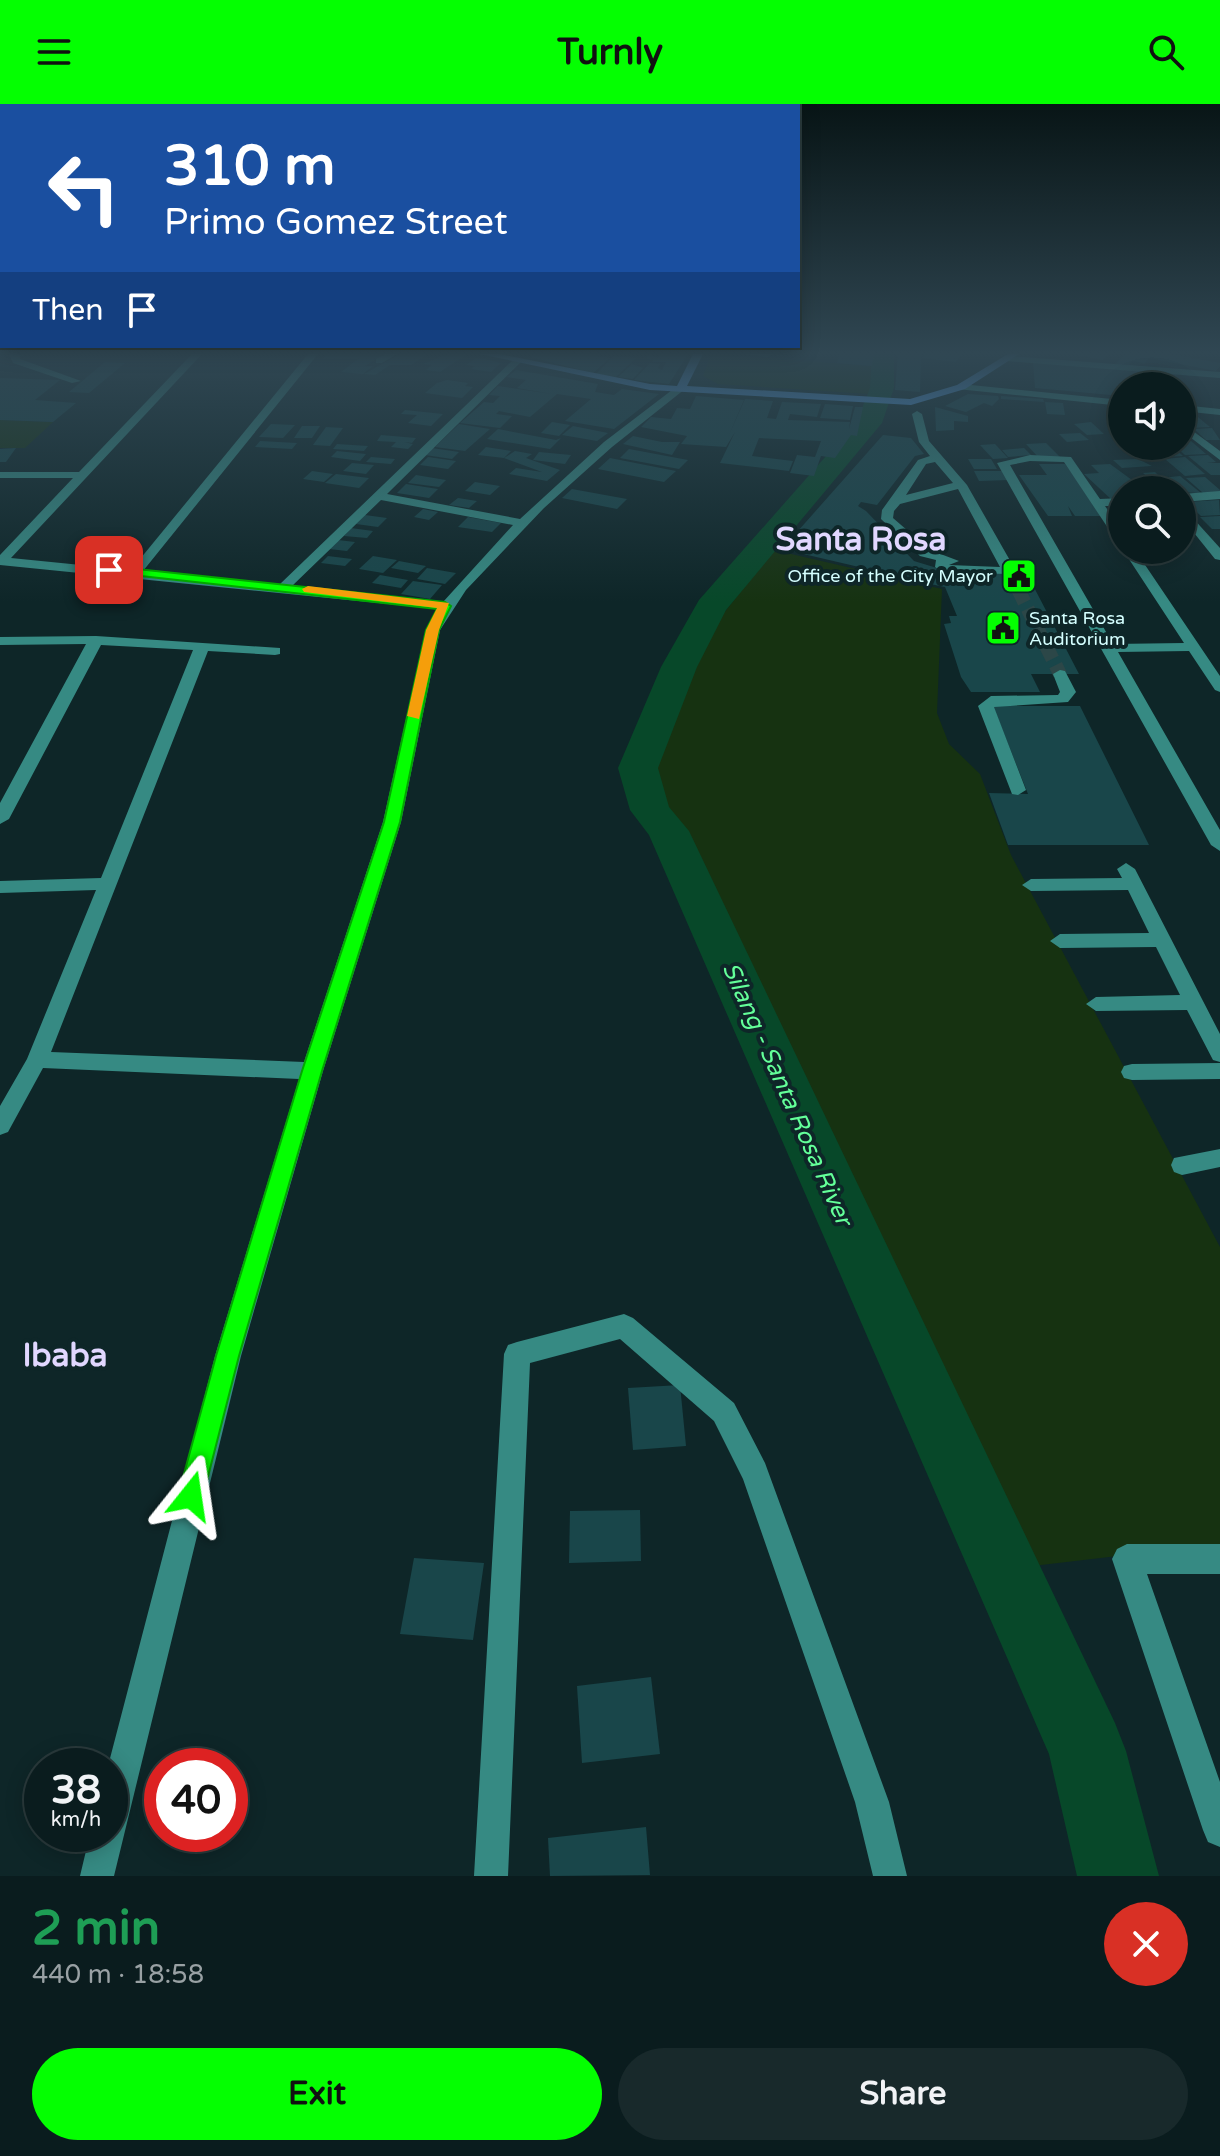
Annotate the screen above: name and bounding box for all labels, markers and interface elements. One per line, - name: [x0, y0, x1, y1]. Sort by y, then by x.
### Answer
- icon: menu: [32, 30, 76, 74]
- icon: search: [1144, 30, 1188, 74]
- text: Turnly: [557, 31, 663, 74]
- text: 310 m: [164, 133, 335, 200]
- icon: left: [32, 136, 136, 240]
- text: Primo Gomez Street: [164, 201, 508, 244]
- icon: arrive: [120, 288, 164, 332]
- text: Then: [32, 292, 104, 329]
- map controls: [1108, 372, 1196, 564]
- button: sound: [1108, 372, 1196, 460]
- button: search: [1108, 476, 1196, 564]
- district label: Santa Rosa: [776, 521, 946, 559]
- pin: [75, 536, 143, 604]
- icon: arrive: [87, 548, 131, 592]
- public building icon: Office of the City Mayor: [1000, 557, 1038, 595]
- place label: Office of the City Mayor: [787, 565, 993, 587]
- place label: Santa Rosa Auditorium: [1029, 607, 1126, 650]
- public building icon: Santa Rosa Auditorium: [984, 609, 1022, 647]
- water label: Silang - Santa Rosa River: [716, 958, 859, 1233]
- district label: Ibaba: [22, 1337, 108, 1375]
- position arrow: [149, 1454, 233, 1538]
- speed limit sign: 40: [144, 1748, 248, 1852]
- text: 38: [51, 1766, 101, 1814]
- text: km/h: [51, 1808, 101, 1832]
- text: 2 min: [32, 1900, 160, 1958]
- button: close: [1104, 1902, 1188, 1986]
- text: 440 m · 18:58: [32, 1959, 204, 1990]
- button: Exit: [32, 2048, 602, 2140]
- button: Share: [618, 2048, 1188, 2140]

